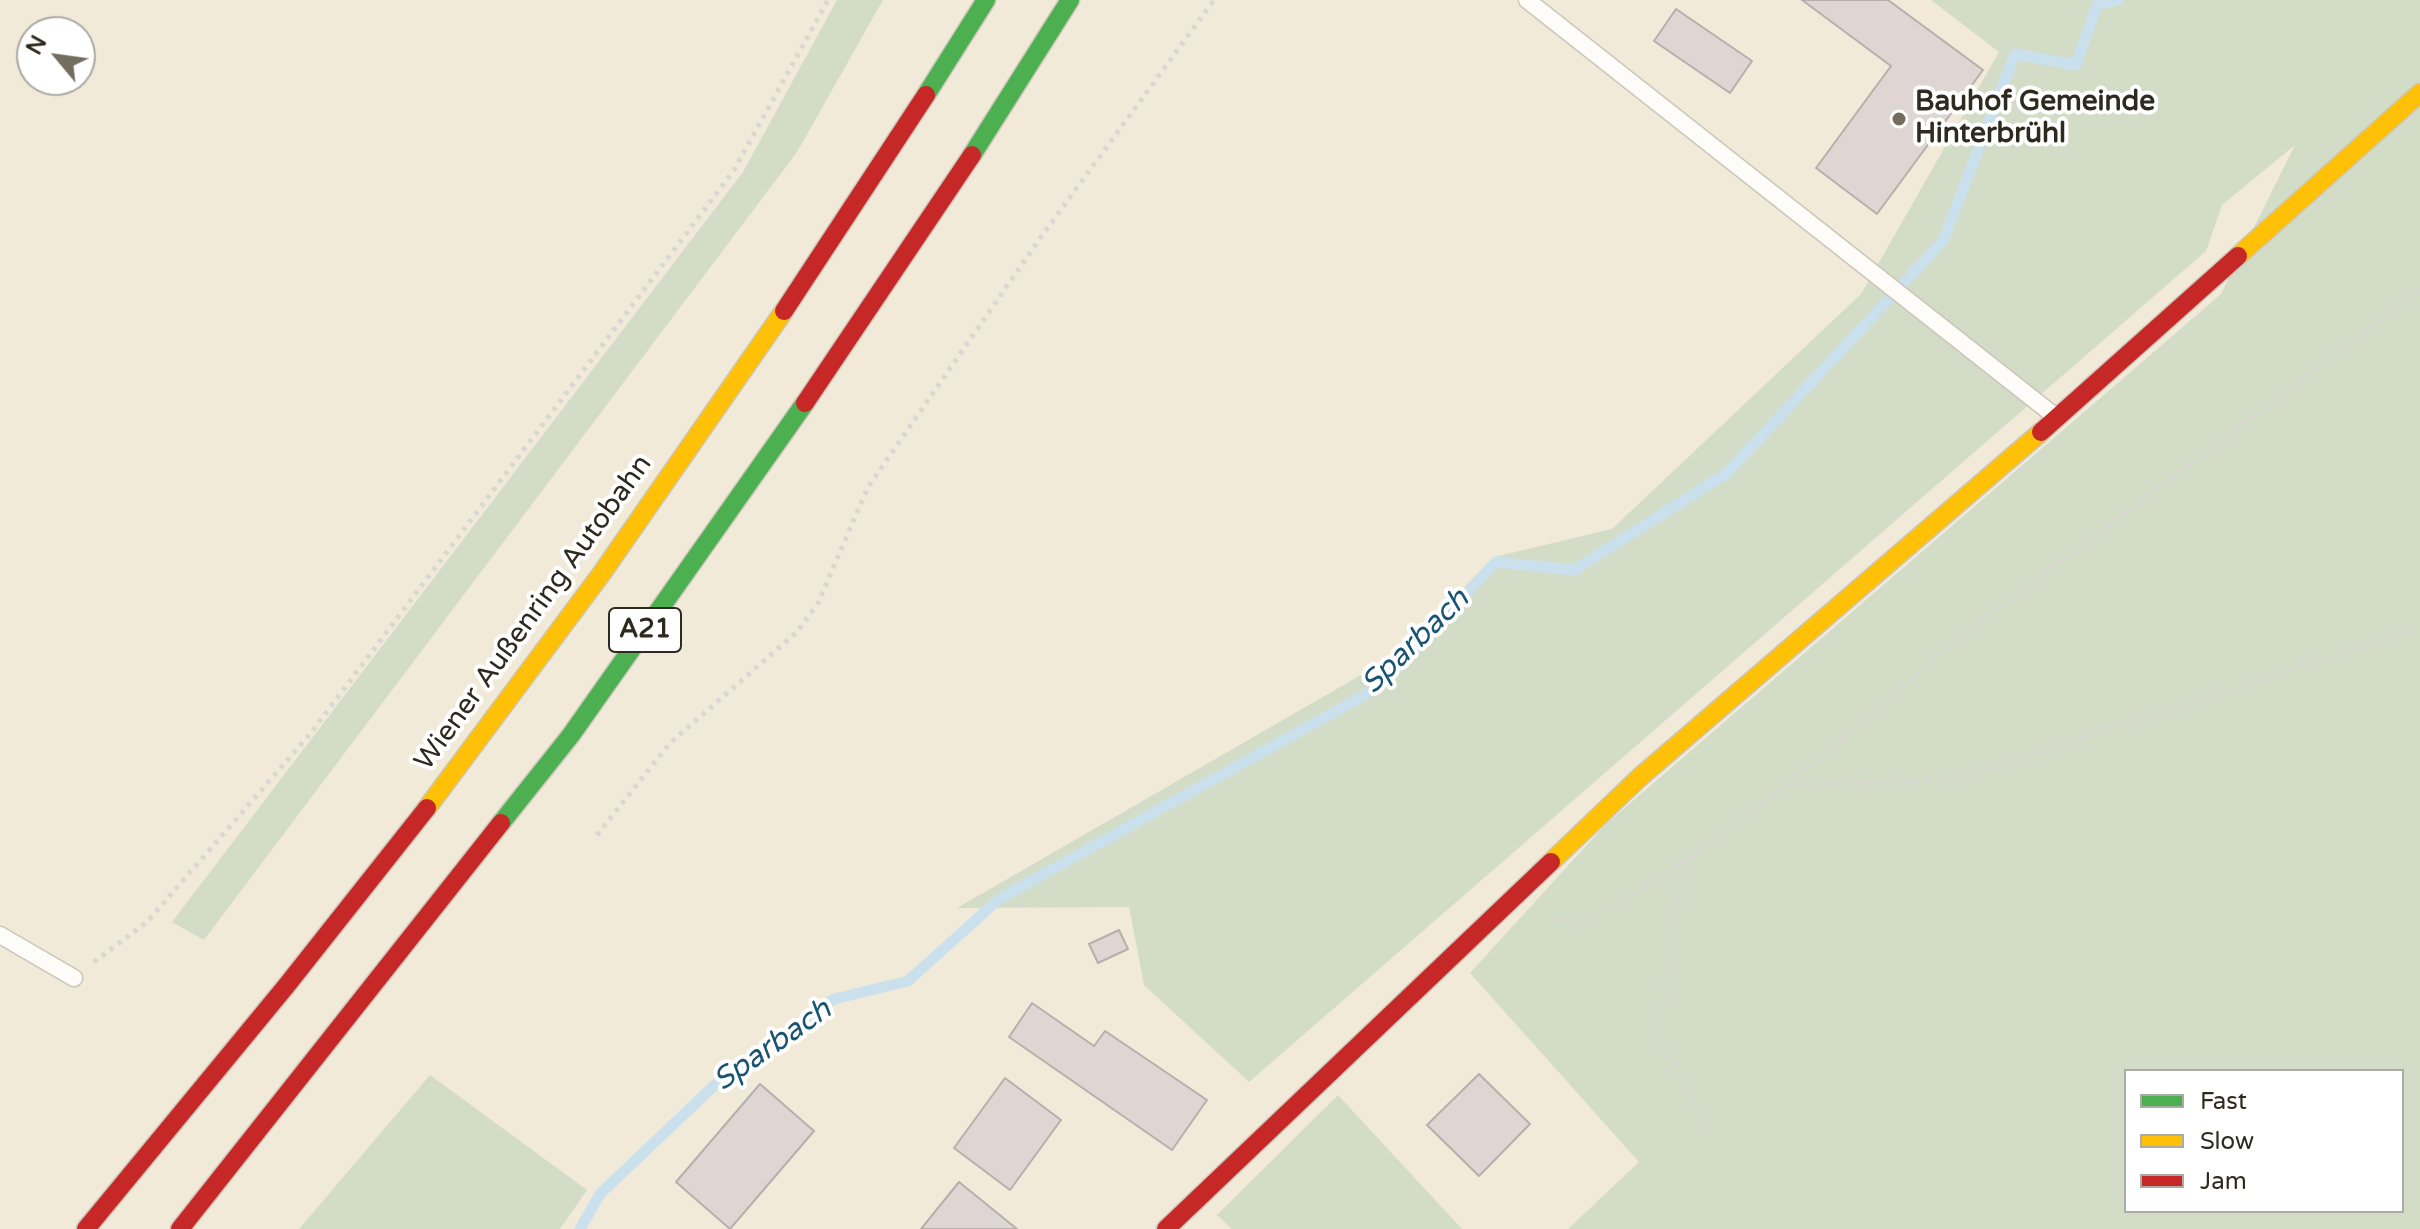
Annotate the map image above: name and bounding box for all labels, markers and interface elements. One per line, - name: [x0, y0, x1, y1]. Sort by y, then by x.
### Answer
- north arrow: [16, 16, 96, 96]
- text: N: [21, 31, 52, 59]
- place label: Bauhof Gemeinde Hinterbrühl: [1915, 86, 2155, 152]
- marker: Bauhof Gemeinde Hinterbrühl: [1890, 110, 1908, 128]
- street label: Wiener Außenring Autobahn: [408, 449, 660, 777]
- water label: Sparbach: [1355, 582, 1477, 702]
- road number: A21: [609, 608, 681, 652]
- water label: Sparbach: [707, 992, 839, 1100]
- legend: [2124, 1069, 2404, 1213]
- text: Fast: [2200, 1087, 2247, 1116]
- text: Slow: [2200, 1127, 2254, 1156]
- text: Jam: [2200, 1167, 2247, 1196]

